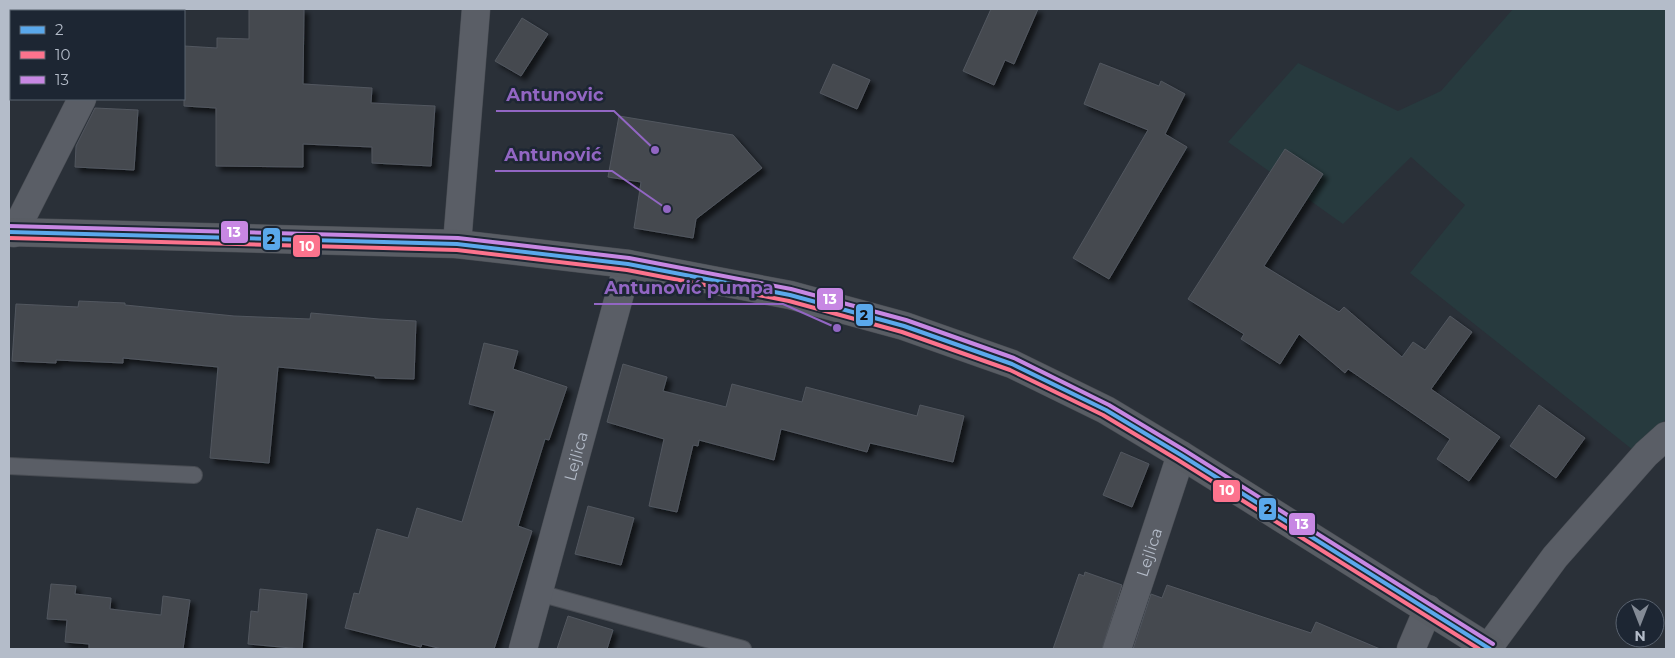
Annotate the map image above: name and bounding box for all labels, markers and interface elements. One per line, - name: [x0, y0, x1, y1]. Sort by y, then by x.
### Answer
- legend: [10, 10, 185, 100]
- text: 2: [55, 20, 64, 39]
- text: 10: [55, 45, 70, 64]
- text: 13: [55, 70, 69, 89]
- callout: Antunovic: [496, 78, 614, 111]
- text: Antunovic: [505, 84, 604, 106]
- callout: Antunović: [495, 138, 612, 171]
- text: Antunović: [503, 144, 602, 166]
- line badge: 13: [220, 220, 249, 244]
- text: 13: [227, 223, 241, 241]
- line badge: 2: [262, 227, 281, 251]
- text: 2: [267, 230, 275, 248]
- line badge: 10: [292, 234, 321, 258]
- text: 10: [300, 237, 315, 255]
- callout: Antunović pumpa: [594, 271, 783, 304]
- text: Antunović pumpa: [603, 277, 774, 299]
- line badge: 13: [816, 287, 844, 311]
- text: 13: [823, 290, 837, 308]
- line badge: 2: [855, 303, 874, 327]
- text: 2: [860, 306, 868, 324]
- street label: Lejlica: [560, 429, 591, 483]
- line badge: 10: [1212, 479, 1241, 503]
- text: 10: [1220, 481, 1235, 499]
- line badge: 2: [1258, 497, 1277, 521]
- text: 2: [1264, 500, 1272, 518]
- line badge: 13: [1288, 512, 1316, 536]
- text: 13: [1295, 515, 1309, 533]
- street label: Lejlica: [1132, 525, 1166, 579]
- north arrow: [1615, 598, 1665, 648]
- text: N: [1634, 627, 1646, 645]

